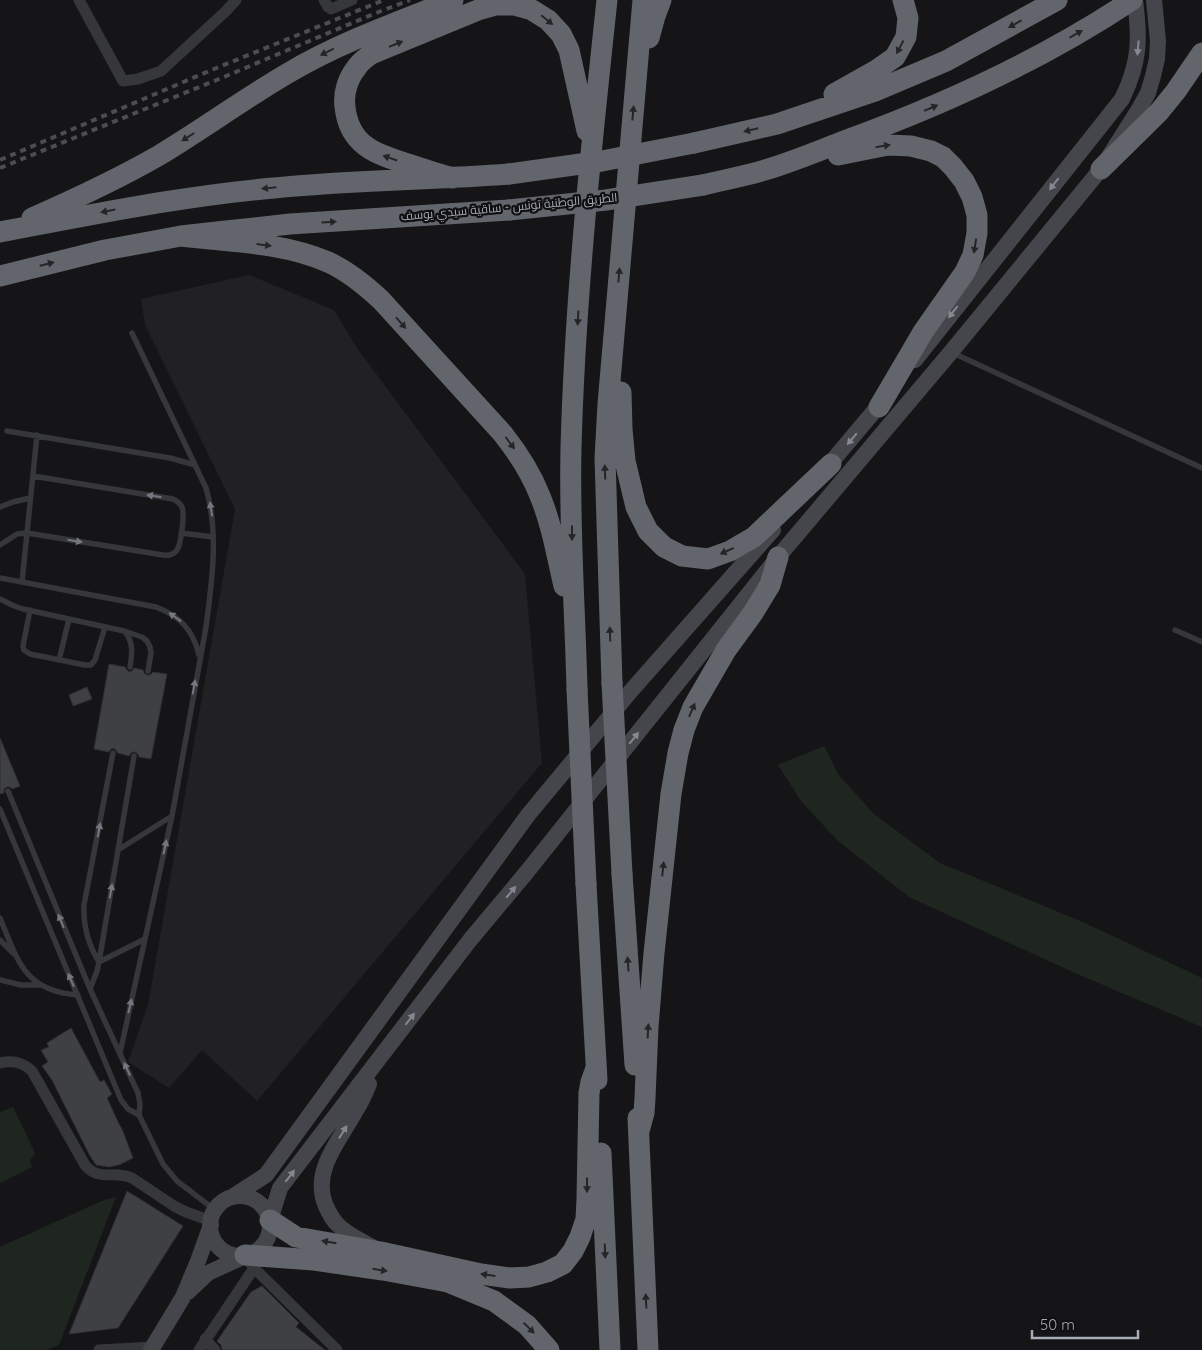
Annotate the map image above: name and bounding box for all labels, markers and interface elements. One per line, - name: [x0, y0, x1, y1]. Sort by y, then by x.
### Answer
- one-way arrow: [540, 15, 553, 26]
- one-way arrow: [1008, 19, 1022, 28]
- one-way arrow: [1069, 30, 1082, 39]
- one-way arrow: [389, 39, 403, 47]
- one-way arrow: [896, 40, 905, 53]
- one-way arrow: [1134, 41, 1142, 57]
- one-way arrow: [320, 49, 334, 57]
- one-way arrow: [924, 103, 938, 111]
- one-way arrow: [630, 105, 638, 121]
- one-way arrow: [744, 126, 759, 134]
- one-way arrow: [182, 132, 195, 141]
- one-way arrow: [875, 142, 891, 150]
- one-way arrow: [382, 154, 397, 161]
- one-way arrow: [1049, 178, 1059, 191]
- one-way arrow: [260, 184, 276, 192]
- street label: الطريق الوطنية تونس - ساقية سيدي يوسف: [400, 190, 618, 226]
- one-way arrow: [100, 207, 115, 215]
- one-way arrow: [321, 217, 337, 225]
- one-way arrow: [970, 239, 978, 255]
- one-way arrow: [256, 241, 272, 249]
- one-way arrow: [40, 260, 55, 268]
- one-way arrow: [615, 266, 623, 282]
- one-way arrow: [948, 305, 959, 318]
- one-way arrow: [573, 310, 581, 326]
- one-way arrow: [396, 316, 407, 329]
- one-way arrow: [847, 433, 858, 445]
- one-way arrow: [505, 436, 515, 450]
- one-way arrow: [601, 463, 609, 479]
- one-way arrow: [146, 492, 162, 500]
- one-way arrow: [206, 501, 214, 517]
- one-way arrow: [568, 525, 576, 541]
- one-way arrow: [67, 538, 83, 546]
- one-way arrow: [720, 548, 734, 556]
- one-way arrow: [168, 612, 182, 622]
- one-way arrow: [606, 626, 614, 642]
- one-way arrow: [191, 679, 199, 695]
- one-way arrow: [689, 703, 697, 717]
- one-way arrow: [629, 731, 640, 744]
- one-way arrow: [95, 822, 103, 838]
- one-way arrow: [161, 840, 169, 855]
- one-way arrow: [659, 860, 667, 876]
- one-way arrow: [107, 882, 115, 898]
- one-way arrow: [505, 885, 516, 898]
- one-way arrow: [57, 913, 64, 928]
- one-way arrow: [623, 956, 631, 972]
- one-way arrow: [67, 973, 75, 987]
- one-way arrow: [127, 997, 135, 1013]
- one-way arrow: [405, 1012, 415, 1026]
- one-way arrow: [644, 1022, 652, 1038]
- one-way arrow: [123, 1062, 131, 1076]
- one-way arrow: [339, 1125, 348, 1138]
- one-way arrow: [284, 1170, 295, 1183]
- one-way arrow: [583, 1178, 591, 1194]
- one-way arrow: [321, 1238, 337, 1246]
- one-way arrow: [601, 1243, 609, 1259]
- one-way arrow: [373, 1266, 389, 1274]
- one-way arrow: [480, 1271, 496, 1279]
- one-way arrow: [641, 1293, 649, 1309]
- scale bar: [1032, 1308, 1138, 1340]
- text: 50 m: [1040, 1315, 1075, 1334]
- one-way arrow: [523, 1322, 535, 1334]

